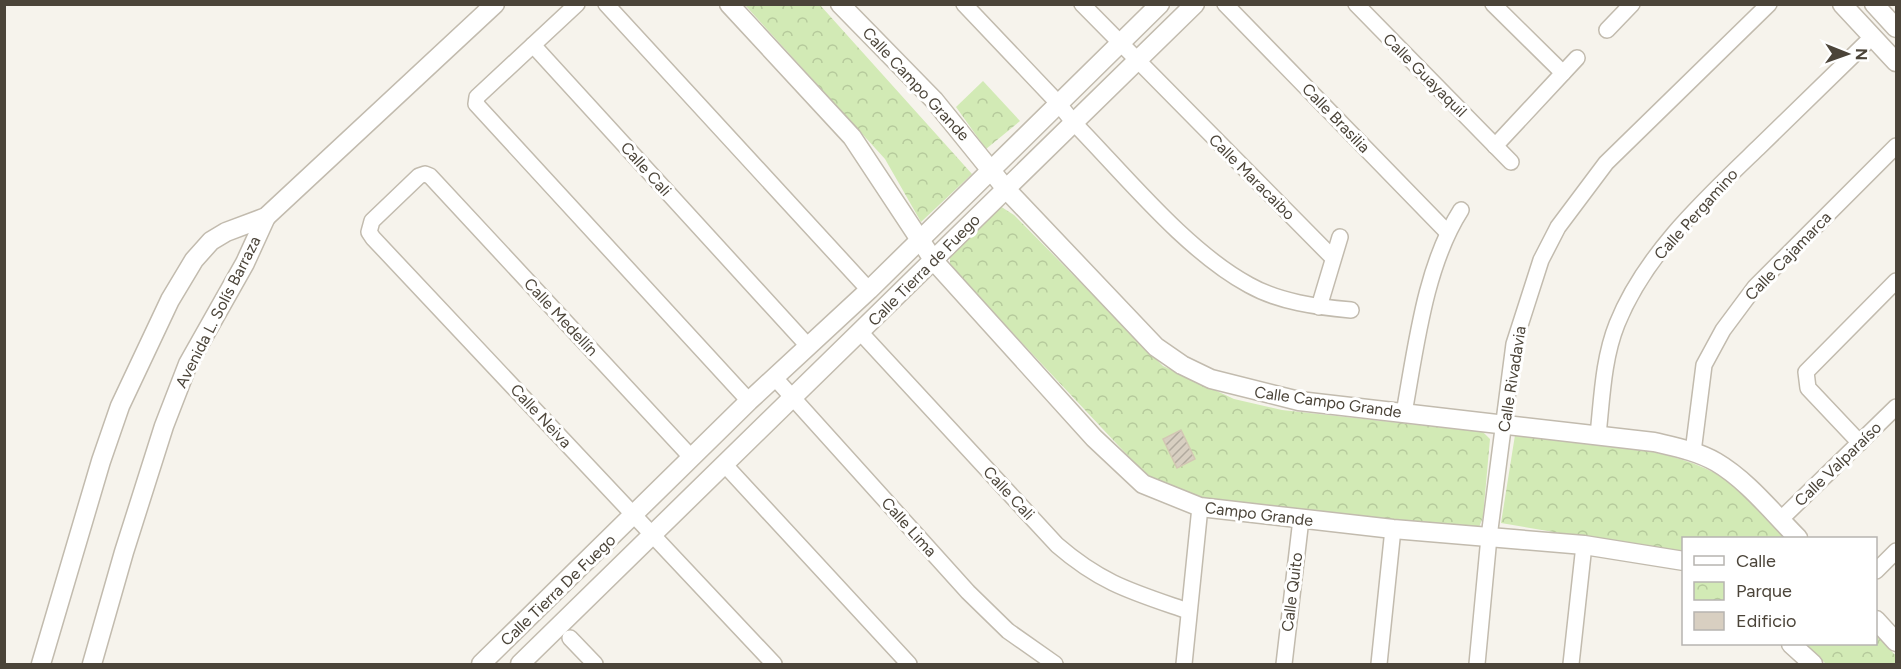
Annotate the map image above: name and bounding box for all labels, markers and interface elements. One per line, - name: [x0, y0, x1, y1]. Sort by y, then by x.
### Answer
- street label: Calle Campo Grande: [859, 23, 974, 145]
- north arrow: [1817, 24, 1877, 84]
- street label: Calle Guayaquil: [1379, 29, 1471, 121]
- text: N: [1852, 48, 1871, 61]
- street label: Calle Brasilia: [1298, 79, 1374, 157]
- street label: Calle Maracaibo: [1205, 130, 1299, 224]
- street label: Calle Cali: [617, 138, 675, 200]
- street label: Calle Pergamino: [1650, 165, 1742, 263]
- street label: Calle Cajamarca: [1741, 208, 1835, 304]
- street label: Calle Tierra de Fuego: [864, 210, 984, 330]
- street label: Avenida L. Solís Barraza: [171, 233, 265, 391]
- street label: Calle Medellín: [520, 274, 602, 360]
- street label: Calle Rivadavia: [1494, 325, 1530, 433]
- street label: Calle Neiva: [507, 380, 575, 452]
- street label: Calle Campo Grande: [1253, 382, 1403, 422]
- street label: Calle Valparaíso: [1791, 418, 1885, 510]
- street label: Calle Cali: [979, 462, 1039, 524]
- street label: Calle Lima: [877, 493, 941, 561]
- street label: Campo Grande: [1204, 498, 1314, 530]
- street label: Calle Tierra De Fuego: [497, 530, 619, 650]
- legend: [1682, 537, 1877, 645]
- text: Calle: [1736, 550, 1776, 572]
- street label: Calle Quito: [1278, 551, 1306, 633]
- text: Parque: [1736, 580, 1792, 602]
- text: Edificio: [1736, 610, 1797, 632]

